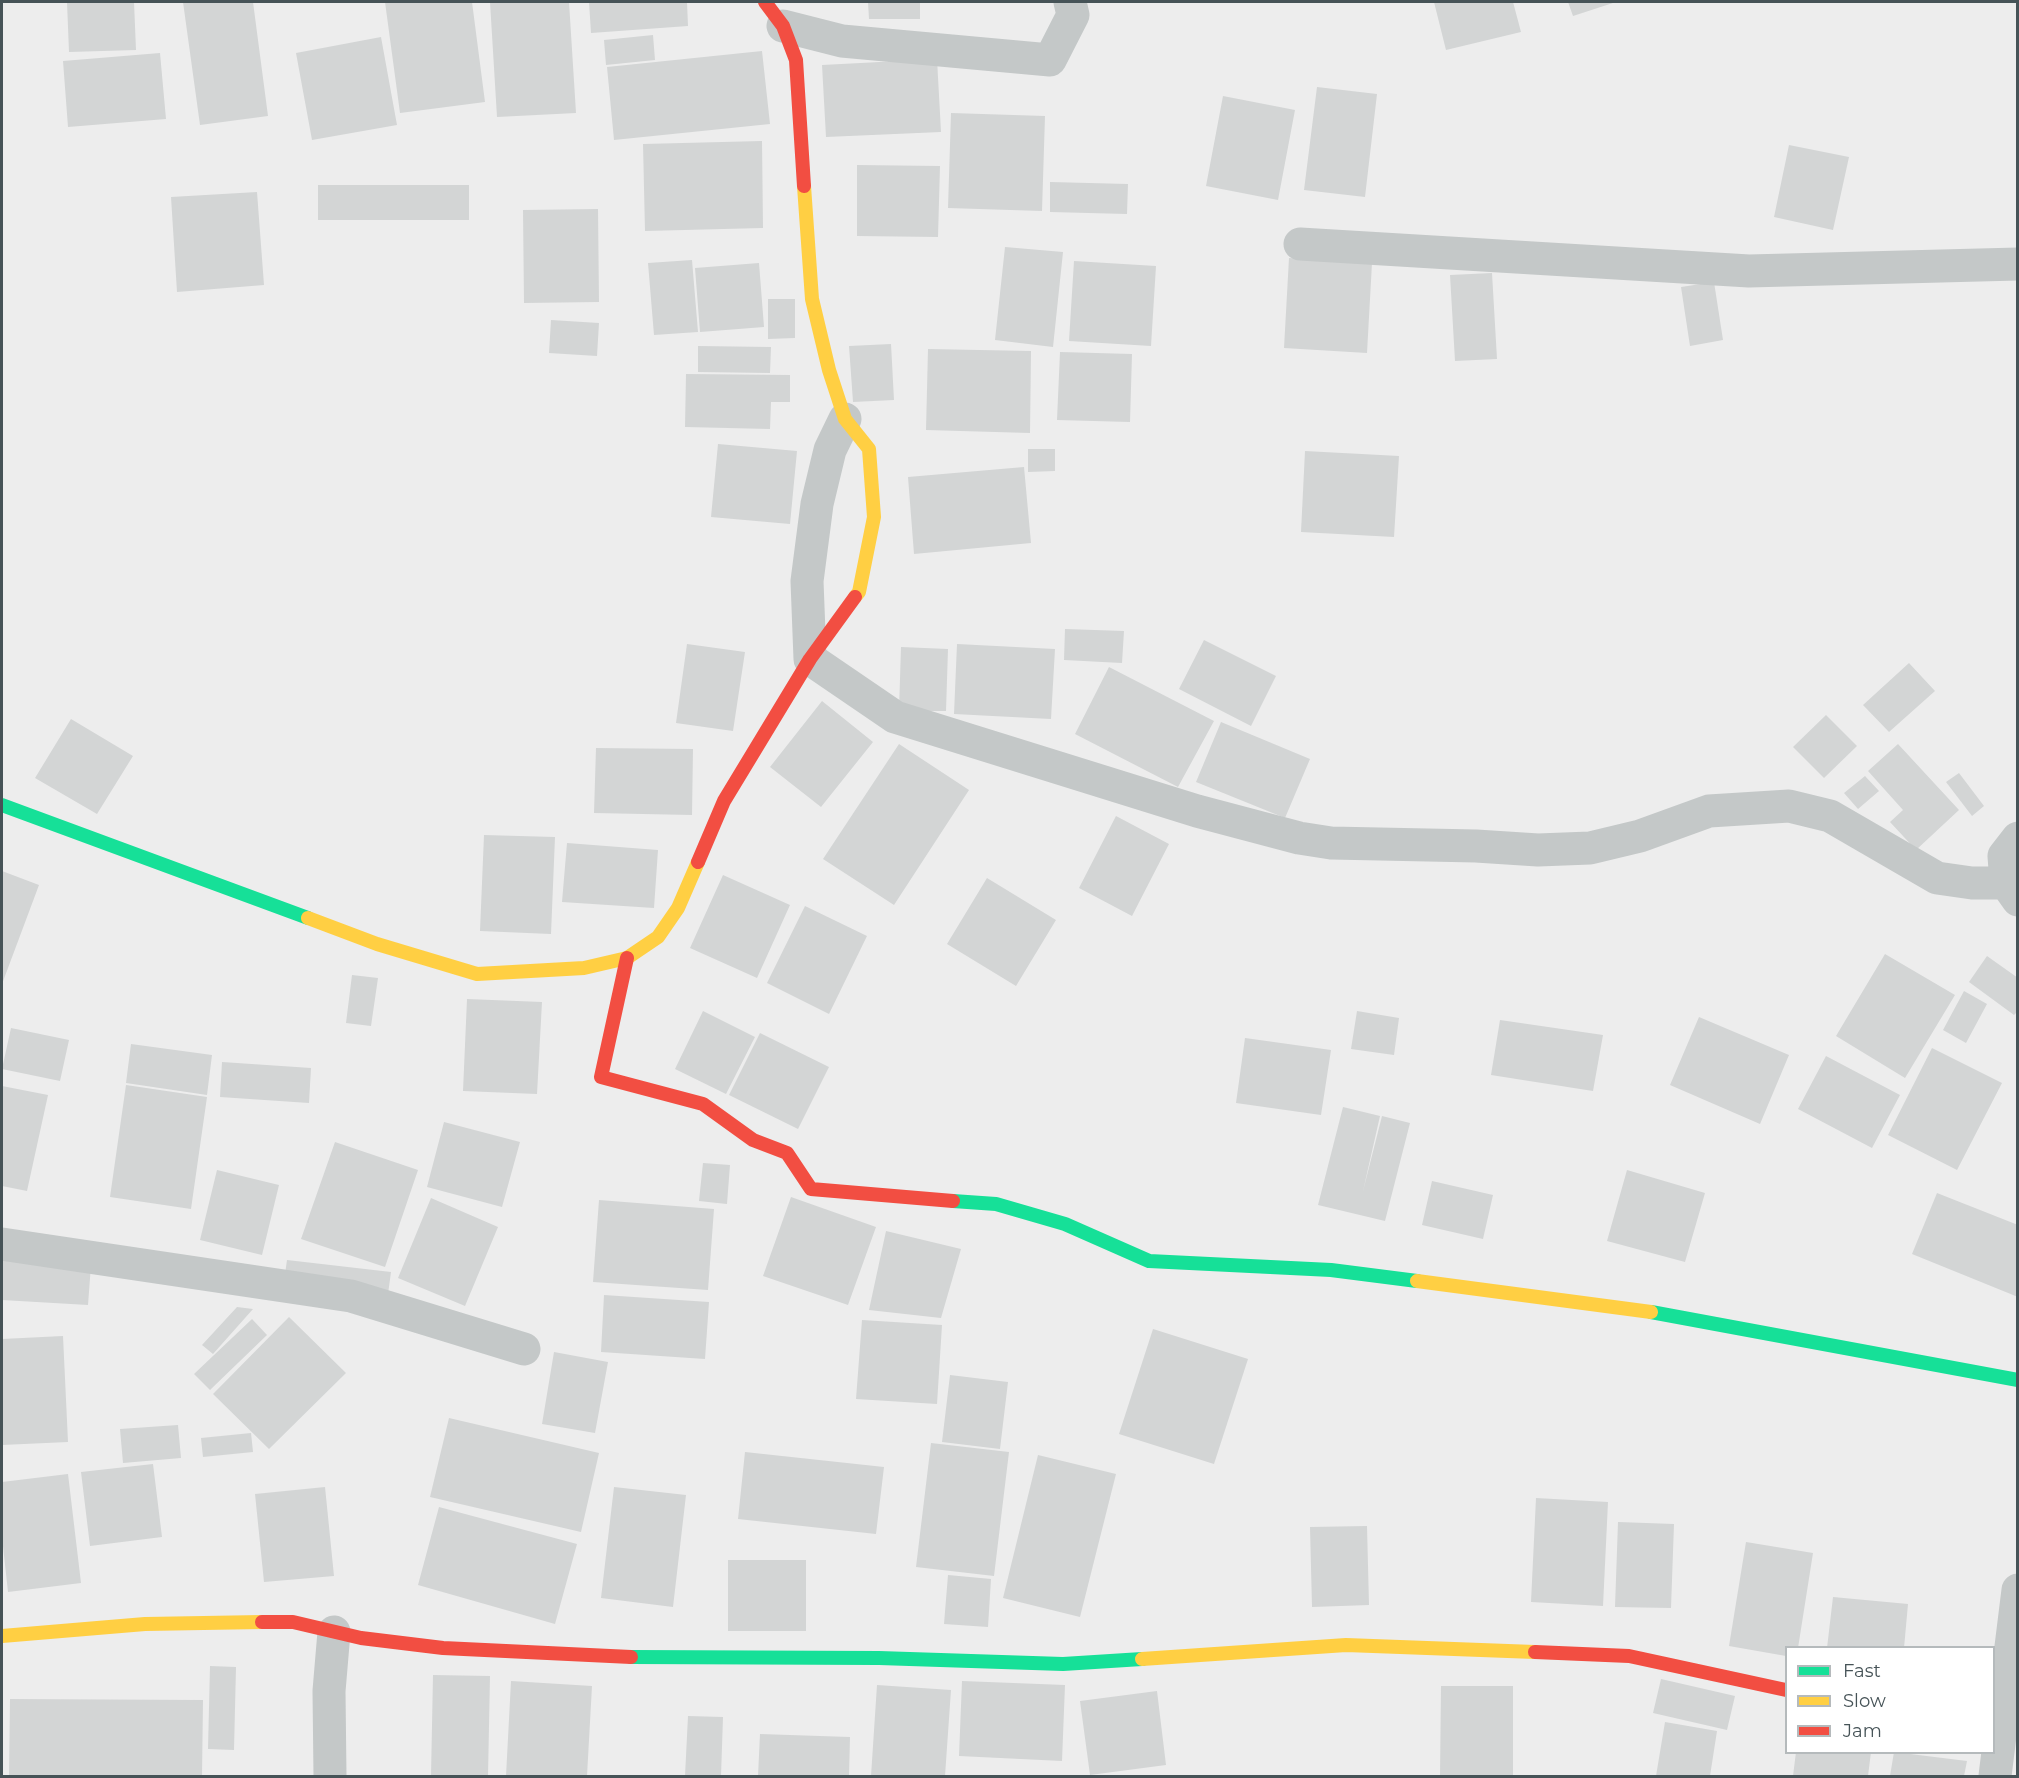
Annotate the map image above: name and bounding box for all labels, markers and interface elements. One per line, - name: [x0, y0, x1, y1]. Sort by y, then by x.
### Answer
- legend: [1785, 1646, 1995, 1754]
- text: Fast: [1843, 1660, 1881, 1682]
- text: Slow: [1843, 1690, 1886, 1712]
- text: Jam: [1843, 1720, 1882, 1742]

